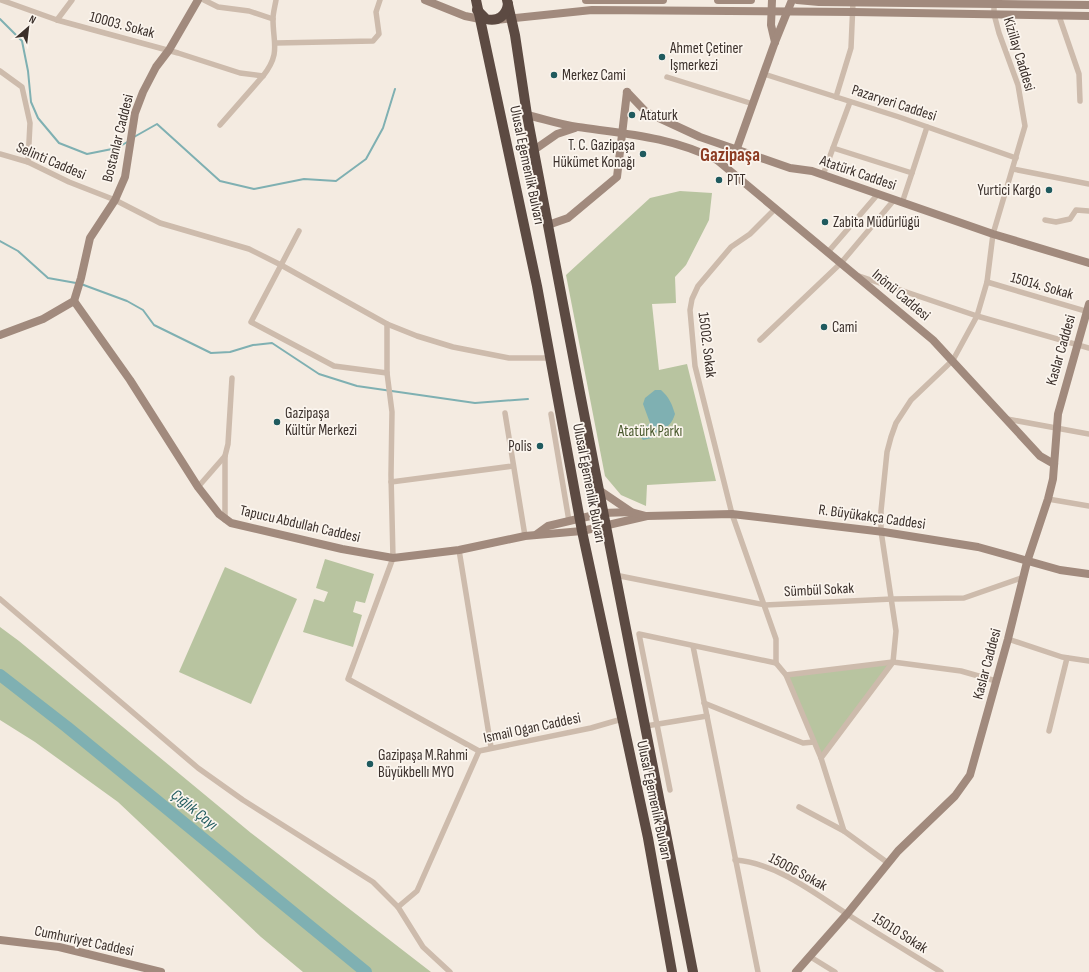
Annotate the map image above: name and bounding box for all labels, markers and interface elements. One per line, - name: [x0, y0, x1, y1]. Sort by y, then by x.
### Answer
- street label: 10003. Sokak: [87, 7, 157, 43]
- north arrow: [8, 8, 48, 48]
- text: N: [27, 12, 38, 27]
- street label: Kiziilay Caddesi: [999, 15, 1039, 94]
- place label: Ahmet Çetiner Işmerkezi: [669, 39, 744, 75]
- marker: Ahmet Çetiner Işmerkezi: [657, 52, 667, 62]
- place label: Merkez Cami: [562, 66, 626, 85]
- marker: Merkez Cami: [549, 70, 559, 80]
- street label: Pazaryeri Caddesi: [849, 80, 939, 126]
- street label: Bostanlar Caddesi: [98, 92, 138, 184]
- street label: Ulusal Egemenlik Bulvarı: [505, 104, 549, 226]
- place label: Ataturk: [639, 106, 678, 125]
- marker: Ataturk: [627, 110, 637, 120]
- place label: T. C. Gazipaşa Hükümet Konağı: [553, 136, 635, 172]
- street label: Selinti Caddesi: [13, 138, 89, 184]
- district label: Gazipaşa: [700, 144, 760, 167]
- marker: T. C. Gazipaşa Hükümet Konağı: [638, 149, 648, 159]
- street label: Atatürk Caddesi: [816, 151, 899, 195]
- place label: PTT: [727, 171, 746, 190]
- marker: PTT: [714, 175, 724, 185]
- place label: Yurtici Kargo: [978, 181, 1041, 200]
- marker: Yurtici Kargo: [1044, 185, 1054, 195]
- place label: Zabita Müdürlügü: [833, 213, 920, 232]
- marker: Zabita Müdürlügü: [820, 217, 830, 227]
- street label: Inönü Caddesi: [868, 265, 934, 325]
- street label: 15014. Sokak: [1008, 268, 1076, 304]
- street label: 15002. Sokak: [694, 311, 720, 379]
- street label: Kaslar Caddesi: [1042, 312, 1080, 388]
- place label: Cami: [832, 318, 857, 337]
- marker: Cami: [819, 322, 829, 332]
- place label: Gazipaşa Kültür Merkezi: [285, 404, 357, 440]
- marker: Gazipaşa Kültür Merkezi: [272, 417, 282, 427]
- street label: Ulusal Egemenlik Bulvarı: [568, 422, 610, 544]
- park label: Atatürk Parkı: [617, 422, 682, 441]
- place label: Polis: [508, 437, 532, 456]
- marker: Polis: [535, 441, 545, 451]
- street label: R. Büyükakça Caddesi: [817, 500, 927, 534]
- street label: Tapucu Abdullah Caddesi: [238, 501, 362, 547]
- street label: Sümbül Sokak: [784, 579, 855, 601]
- street label: Kaslar Caddesi: [968, 626, 1006, 702]
- street label: Ismail Ogan Caddesi: [482, 708, 583, 748]
- street label: Ulusal Egemenlik Bulvarı: [632, 739, 676, 861]
- place label: Gazipaşa M.Rahmi Büyükbellı MYO: [378, 746, 468, 782]
- marker: Gazipaşa M.Rahmi Büyükbellı MYO: [365, 759, 375, 769]
- water label: Çığlık Çayı: [167, 786, 221, 834]
- street label: 15006 Sokak: [766, 849, 831, 895]
- street label: 15010 Sokak: [869, 908, 932, 958]
- street label: Cumhuriyet Caddesi: [33, 921, 136, 961]

